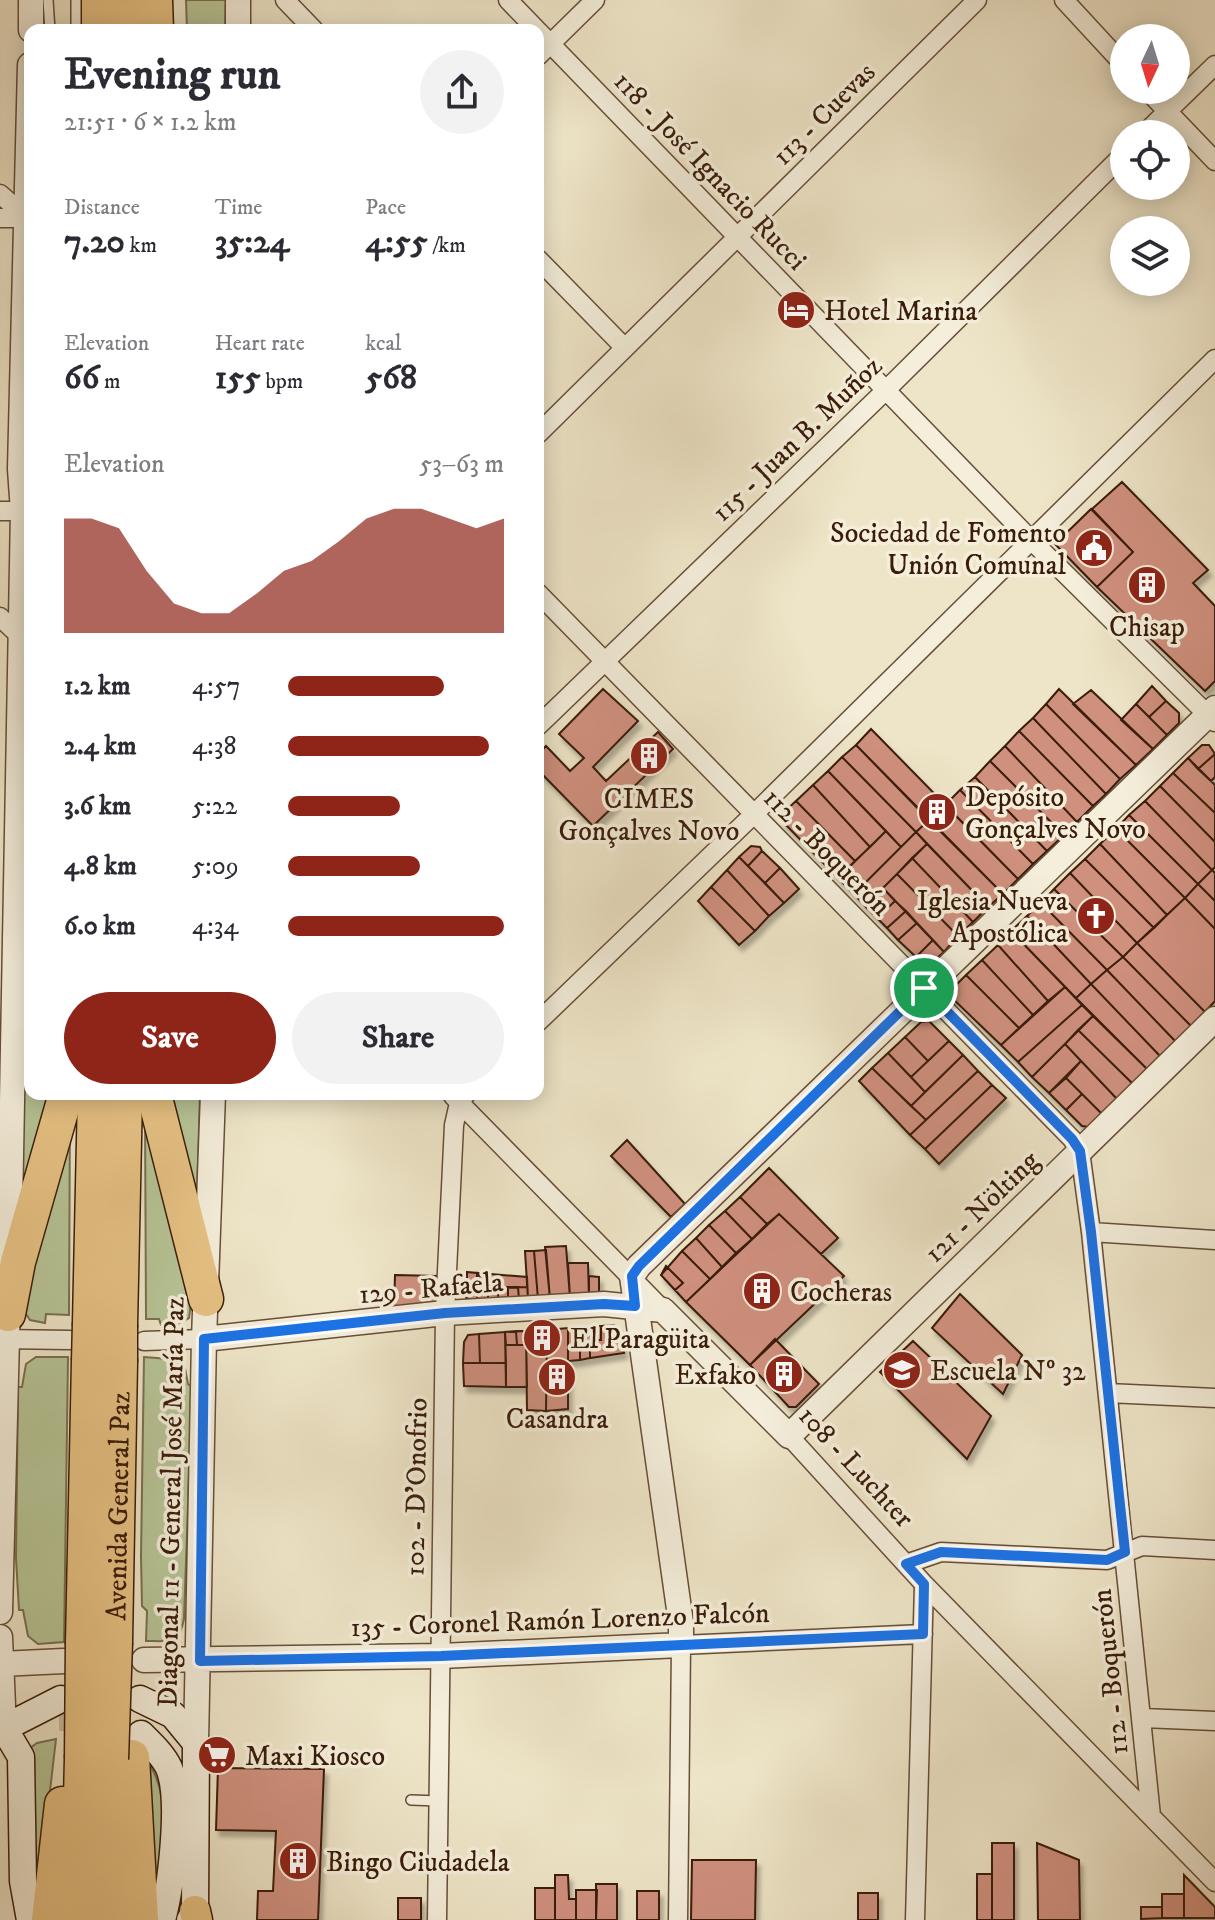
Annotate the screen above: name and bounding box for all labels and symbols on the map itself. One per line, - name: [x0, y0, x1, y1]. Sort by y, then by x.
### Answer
- north arrow: [1110, 24, 1190, 104]
- street label: 113 - Cuevas: [765, 55, 883, 173]
- street label: 118 - José Ignacio Rucci: [606, 64, 814, 278]
- hotel icon: Hotel Marina: [775, 289, 817, 331]
- place label: Hotel Marina: [824, 294, 977, 329]
- street label: 115 - Juan B. Muñoz: [704, 349, 890, 529]
- place label: Sociedad de Fomento Unión Comunal: [830, 516, 1067, 583]
- public building icon: Sociedad de Fomento Unión Comunal: [1073, 527, 1115, 569]
- building icon: Chisap: [1126, 564, 1168, 606]
- place label: Chisap: [1109, 610, 1185, 645]
- building icon: CIMES Gonçalves Novo: [628, 735, 670, 777]
- place label: Depósito Gonçalves Novo: [965, 780, 1146, 847]
- street label: 112 - Boquerón: [756, 781, 898, 924]
- place label: CIMES Gonçalves Novo: [559, 782, 739, 849]
- building icon: Depósito Gonçalves Novo: [916, 791, 958, 833]
- place label: Iglesia Nueva Apostólica: [917, 884, 1068, 951]
- church icon: Iglesia Nueva Apostólica: [1075, 895, 1117, 937]
- pin: [890, 954, 958, 1022]
- street label: 121 - Nölting: [917, 1143, 1047, 1270]
- street label: 129 - Rafaela: [358, 1265, 505, 1312]
- building icon: Cocheras: [741, 1270, 783, 1312]
- place label: Cocheras: [790, 1275, 892, 1310]
- street label: Diagonal 11 - General José María Paz: [150, 1296, 193, 1708]
- building icon: El Paragüita: [521, 1317, 563, 1359]
- place label: El Paragüita: [570, 1322, 710, 1357]
- school or university icon: Escuela Nº 32: [881, 1349, 923, 1391]
- building icon: Exfako: [763, 1353, 805, 1395]
- place label: Escuela Nº 32: [930, 1354, 1086, 1389]
- building icon: Casandra: [536, 1356, 578, 1398]
- place label: Exfako: [674, 1358, 756, 1393]
- street label: Avenida General Paz: [99, 1391, 138, 1621]
- street label: 102 - D'Onofrio: [397, 1397, 436, 1577]
- street label: 108 - Luchter: [791, 1399, 922, 1536]
- place label: Casandra: [506, 1402, 608, 1437]
- street label: 112 - Boquerón: [1084, 1587, 1137, 1757]
- street label: 135 - Coronel Ramón Lorenzo Falcón: [350, 1596, 771, 1645]
- supermarket icon: Maxi Kiosco: [196, 1734, 238, 1776]
- place label: Maxi Kiosco: [245, 1739, 385, 1774]
- building icon: Bingo Ciudadela: [277, 1840, 319, 1882]
- place label: Bingo Ciudadela: [326, 1845, 510, 1880]

